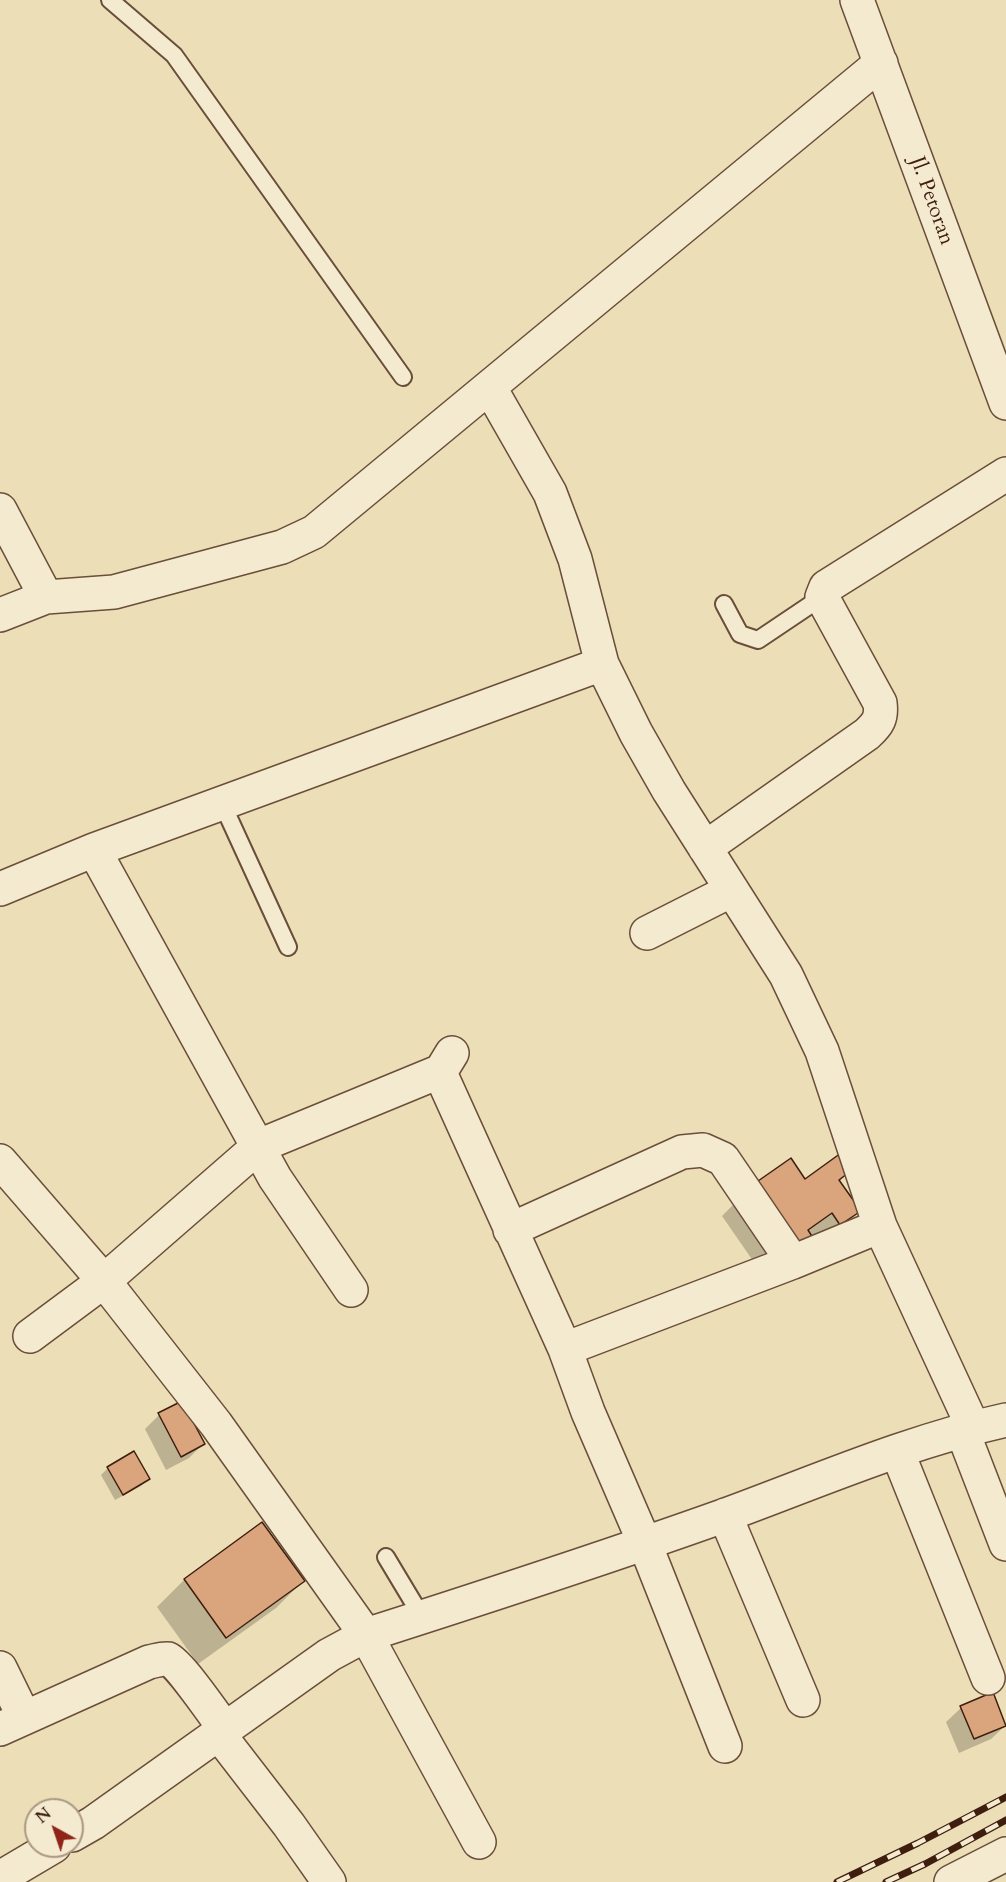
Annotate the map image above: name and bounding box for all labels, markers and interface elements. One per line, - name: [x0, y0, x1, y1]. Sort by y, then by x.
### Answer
- street label: Jl. Petoran: [903, 153, 959, 249]
- north arrow: [24, 1798, 84, 1858]
- text: N: [31, 1803, 56, 1829]

